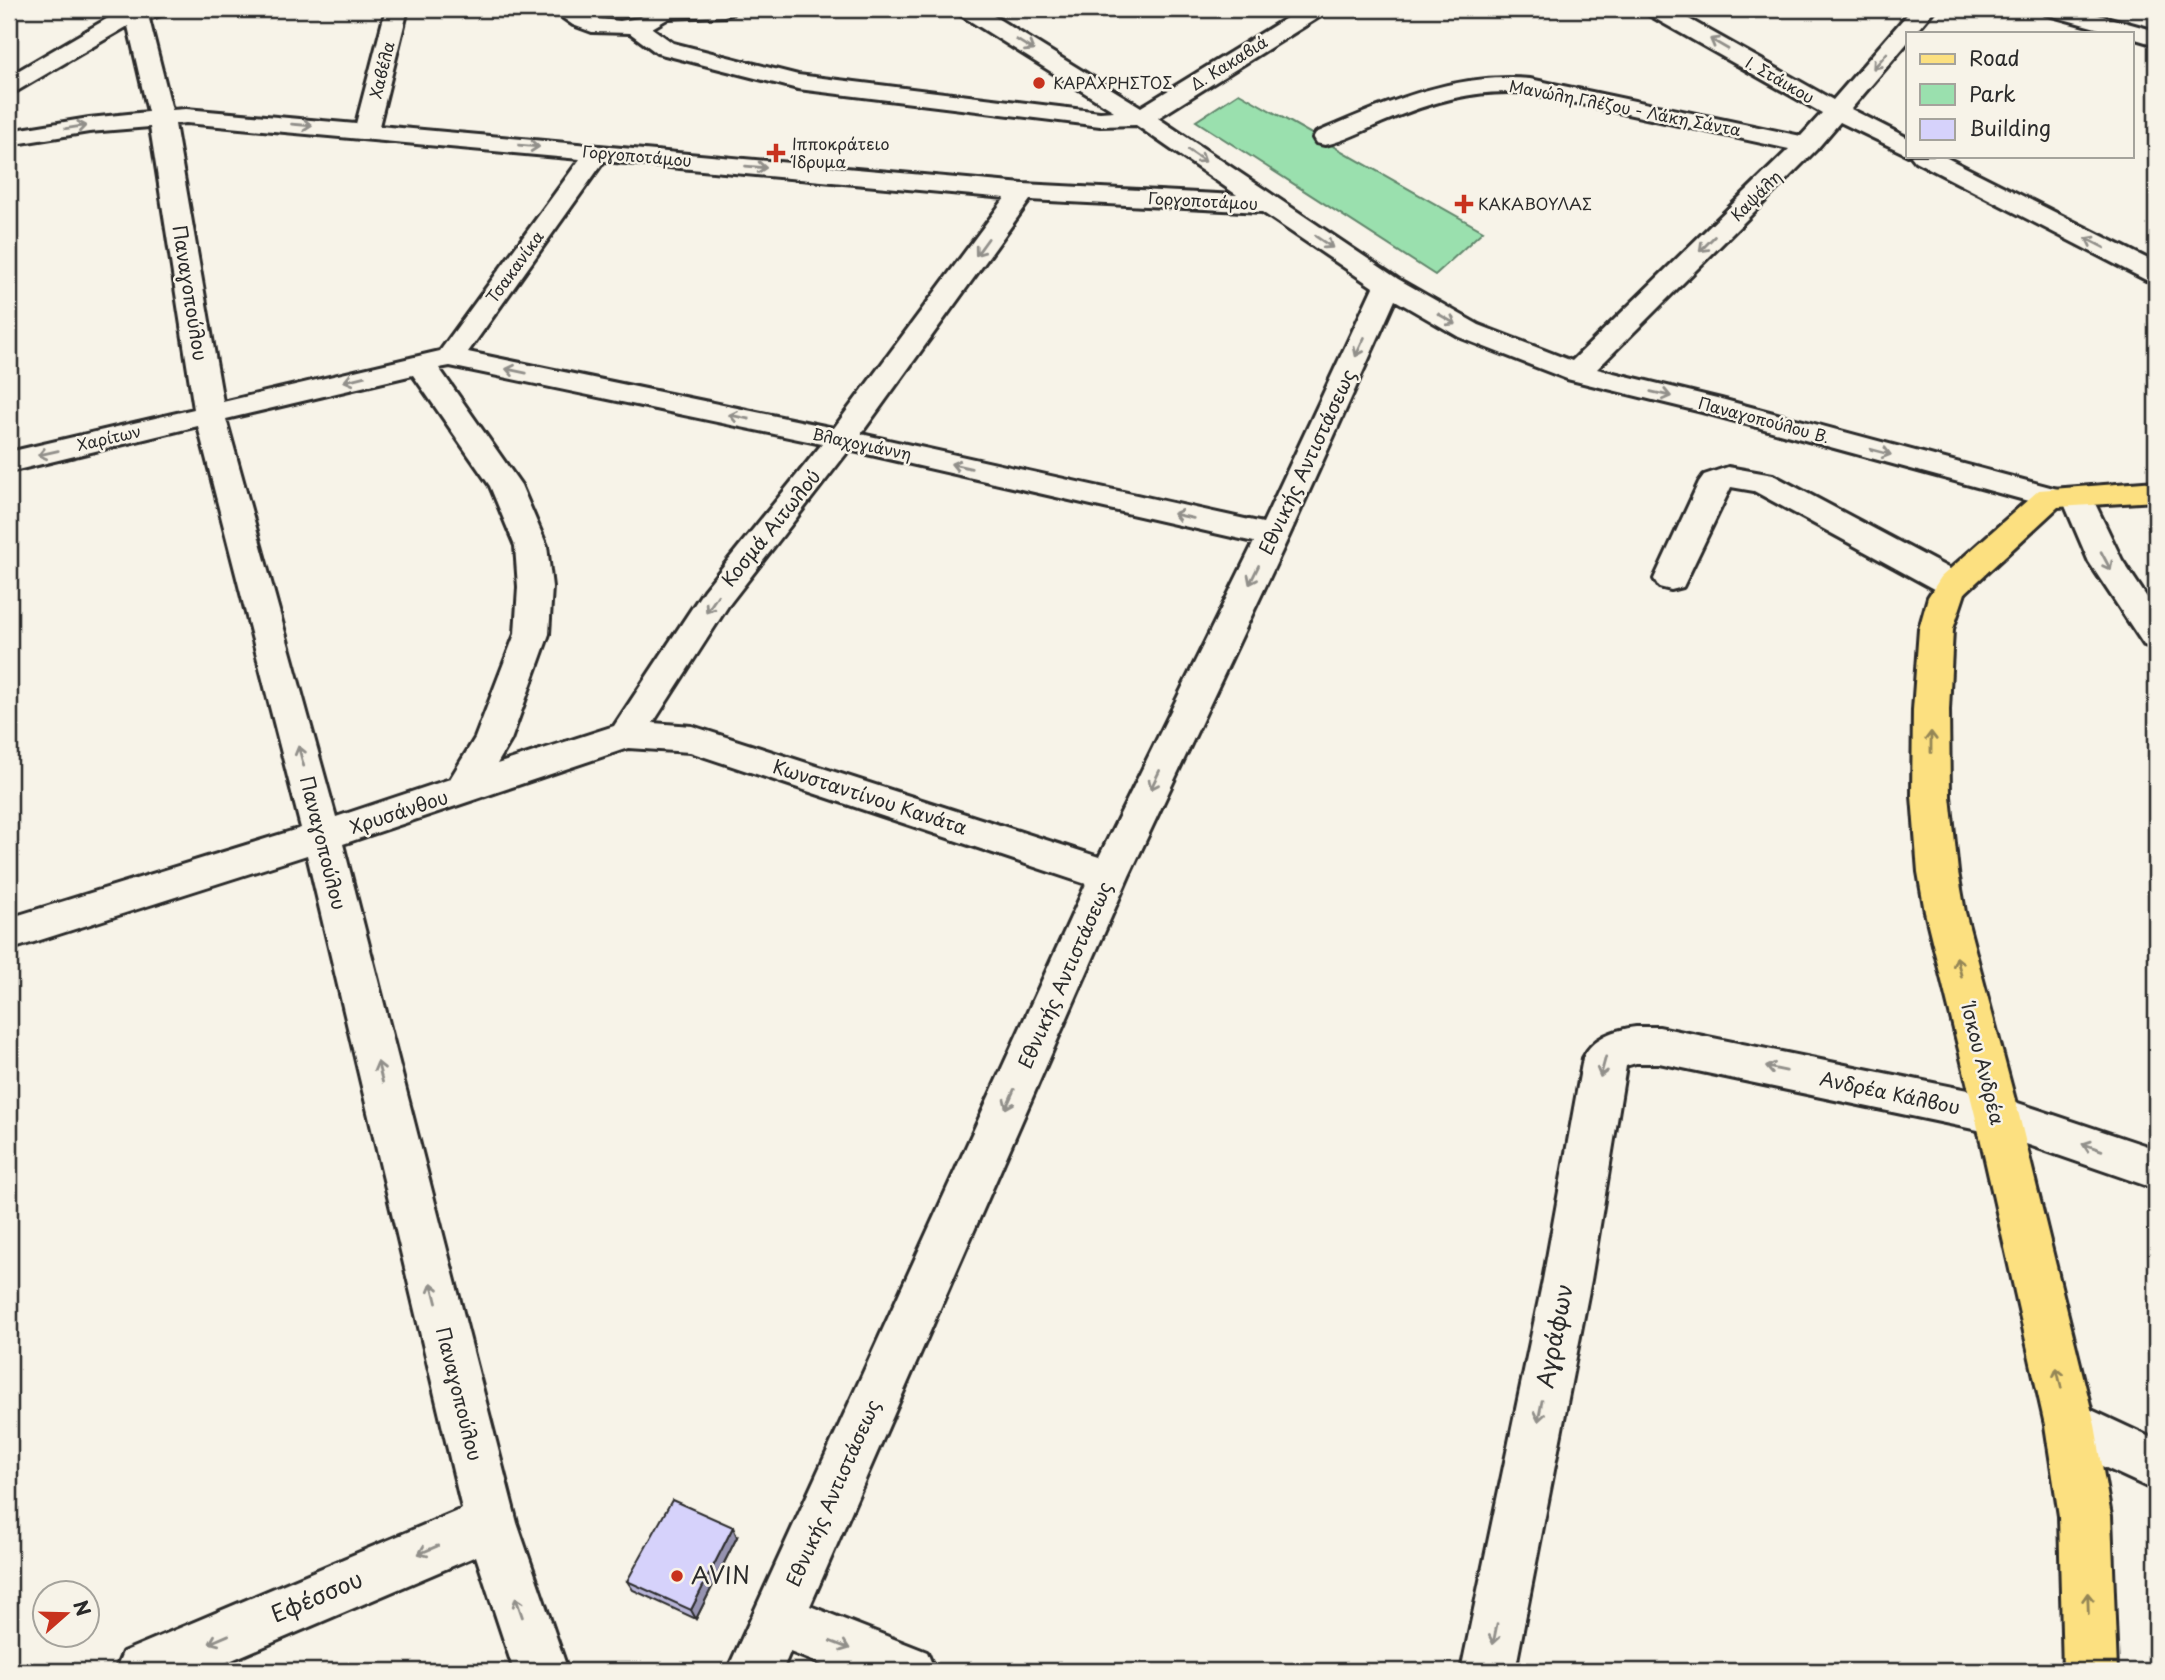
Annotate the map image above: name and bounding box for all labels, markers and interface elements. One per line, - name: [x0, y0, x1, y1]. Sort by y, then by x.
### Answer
- street label: Δ. Κακαβιά: [1185, 29, 1272, 95]
- legend: [1906, 32, 2134, 158]
- one-way arrow: [1709, 37, 1730, 50]
- street label: Χαβέλα: [362, 38, 400, 101]
- one-way arrow: [1014, 39, 1034, 53]
- text: Road: [1969, 41, 2020, 73]
- street label: Ι. Στάικου: [1742, 50, 1819, 109]
- one-way arrow: [1872, 51, 1888, 69]
- place label: ΚΑΡΑΧΡΗΣΤΟΣ: [1053, 70, 1172, 94]
- street label: Μανώλη Γλέζου - Λάκη Σάντα: [1507, 73, 1744, 141]
- marker: ΚΑΡΑΧΡΗΣΤΟΣ: [1031, 75, 1047, 91]
- text: Park: [1969, 77, 2016, 109]
- text: Building: [1969, 111, 2051, 143]
- one-way arrow: [291, 119, 313, 132]
- one-way arrow: [64, 120, 87, 133]
- place label: Ιπποκράτειο Ίδρυμα: [790, 131, 890, 173]
- street label: Γοργοποτάμου: [581, 138, 693, 172]
- one-way arrow: [517, 140, 540, 153]
- marker: Ιπποκράτειο Ίδρυμα: [766, 143, 786, 163]
- one-way arrow: [1187, 149, 1207, 163]
- one-way arrow: [744, 161, 766, 174]
- street label: Καψάλη: [1724, 164, 1786, 226]
- street label: Γοργοποτάμου: [1148, 185, 1259, 215]
- place label: ΚΑΚΑΒΟΥΛΑΣ: [1478, 191, 1592, 215]
- marker: ΚΑΚΑΒΟΥΛΑΣ: [1456, 196, 1472, 212]
- street label: Παναγοπούλου: [166, 223, 216, 363]
- street label: Τσακανίκα: [480, 225, 549, 308]
- one-way arrow: [1314, 235, 1334, 249]
- one-way arrow: [1699, 235, 1716, 252]
- one-way arrow: [2085, 235, 2106, 249]
- one-way arrow: [975, 237, 990, 256]
- one-way arrow: [1437, 312, 1457, 326]
- one-way arrow: [1353, 336, 1366, 357]
- one-way arrow: [505, 363, 528, 377]
- street label: Εθνικής Αντιστάσεως: [1251, 364, 1361, 559]
- one-way arrow: [343, 373, 366, 386]
- one-way arrow: [1649, 387, 1672, 401]
- street label: Παναγοπούλου Β.: [1696, 390, 1833, 448]
- one-way arrow: [728, 410, 751, 424]
- street label: Χαρίτων: [74, 418, 143, 456]
- street label: Βλαχογιάννη: [810, 421, 914, 465]
- one-way arrow: [37, 446, 60, 460]
- one-way arrow: [1870, 446, 1892, 459]
- one-way arrow: [950, 458, 973, 472]
- street label: Κοσμά Αιτωλού: [714, 463, 826, 592]
- one-way arrow: [1172, 508, 1195, 522]
- one-way arrow: [2100, 550, 2114, 570]
- one-way arrow: [1247, 564, 1261, 585]
- one-way arrow: [704, 594, 719, 613]
- one-way arrow: [1924, 731, 1938, 754]
- one-way arrow: [294, 745, 307, 768]
- street label: Κωνσταντίνου Κανάτα: [770, 751, 971, 841]
- one-way arrow: [1148, 769, 1162, 790]
- street label: Παναγοπούλου: [294, 773, 354, 913]
- street label: Χρυσάνθου: [346, 782, 451, 840]
- street label: Εθνικής Αντιστάσεως: [1010, 877, 1118, 1073]
- one-way arrow: [1952, 956, 1965, 978]
- street label: Ίσκου Ανδρέα: [1955, 998, 2013, 1128]
- one-way arrow: [1596, 1056, 1609, 1078]
- one-way arrow: [373, 1061, 386, 1083]
- one-way arrow: [1765, 1062, 1788, 1076]
- street label: Ανδρέα Κάλβου: [1818, 1064, 1963, 1121]
- one-way arrow: [1003, 1087, 1016, 1109]
- one-way arrow: [2081, 1140, 2103, 1152]
- street label: Αγράφων: [1526, 1281, 1581, 1391]
- one-way arrow: [427, 1282, 440, 1304]
- street label: Παναγοπούλου: [430, 1324, 490, 1464]
- one-way arrow: [2051, 1367, 2065, 1390]
- street label: Εθνικής Αντιστάσεως: [778, 1395, 886, 1591]
- one-way arrow: [1533, 1399, 1547, 1422]
- one-way arrow: [418, 1544, 439, 1557]
- place label: AVIN: [691, 1557, 750, 1592]
- street label: Εφέσσου: [265, 1561, 368, 1631]
- marker: AVIN: [669, 1568, 685, 1584]
- north arrow: [32, 1578, 102, 1648]
- one-way arrow: [2081, 1592, 2095, 1615]
- text: N: [67, 1596, 99, 1620]
- one-way arrow: [512, 1596, 524, 1618]
- one-way arrow: [1488, 1622, 1502, 1645]
- one-way arrow: [209, 1633, 230, 1646]
- one-way arrow: [828, 1639, 850, 1652]

